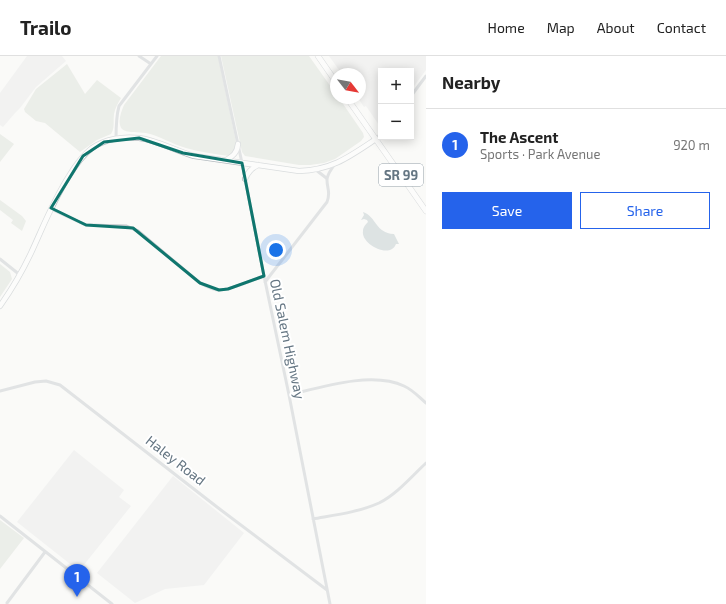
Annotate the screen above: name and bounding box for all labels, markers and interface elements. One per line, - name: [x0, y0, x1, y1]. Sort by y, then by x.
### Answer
- text: Trailo: [20, 16, 72, 39]
- text: Home: [488, 19, 525, 36]
- text: Map: [547, 19, 575, 36]
- text: About: [597, 19, 635, 36]
- text: Contact: [657, 19, 706, 36]
- north arrow: [330, 68, 366, 104]
- map controls: [378, 68, 414, 140]
- button: +: [378, 68, 414, 104]
- text: Nearby: [442, 72, 500, 92]
- button: −: [378, 104, 414, 140]
- text: The Ascent: [480, 128, 558, 146]
- text: 1: [452, 137, 458, 153]
- text: 920 m: [673, 137, 710, 153]
- text: Sports · Park Avenue: [480, 146, 600, 162]
- road number: SR 99: [379, 164, 423, 186]
- button: Save: [442, 192, 572, 229]
- button: Share: [580, 192, 710, 229]
- your location: [266, 240, 286, 260]
- street label: Old Salem Highway: [267, 277, 309, 401]
- street label: Haley Road: [143, 431, 209, 489]
- pin: 1: [64, 564, 90, 597]

